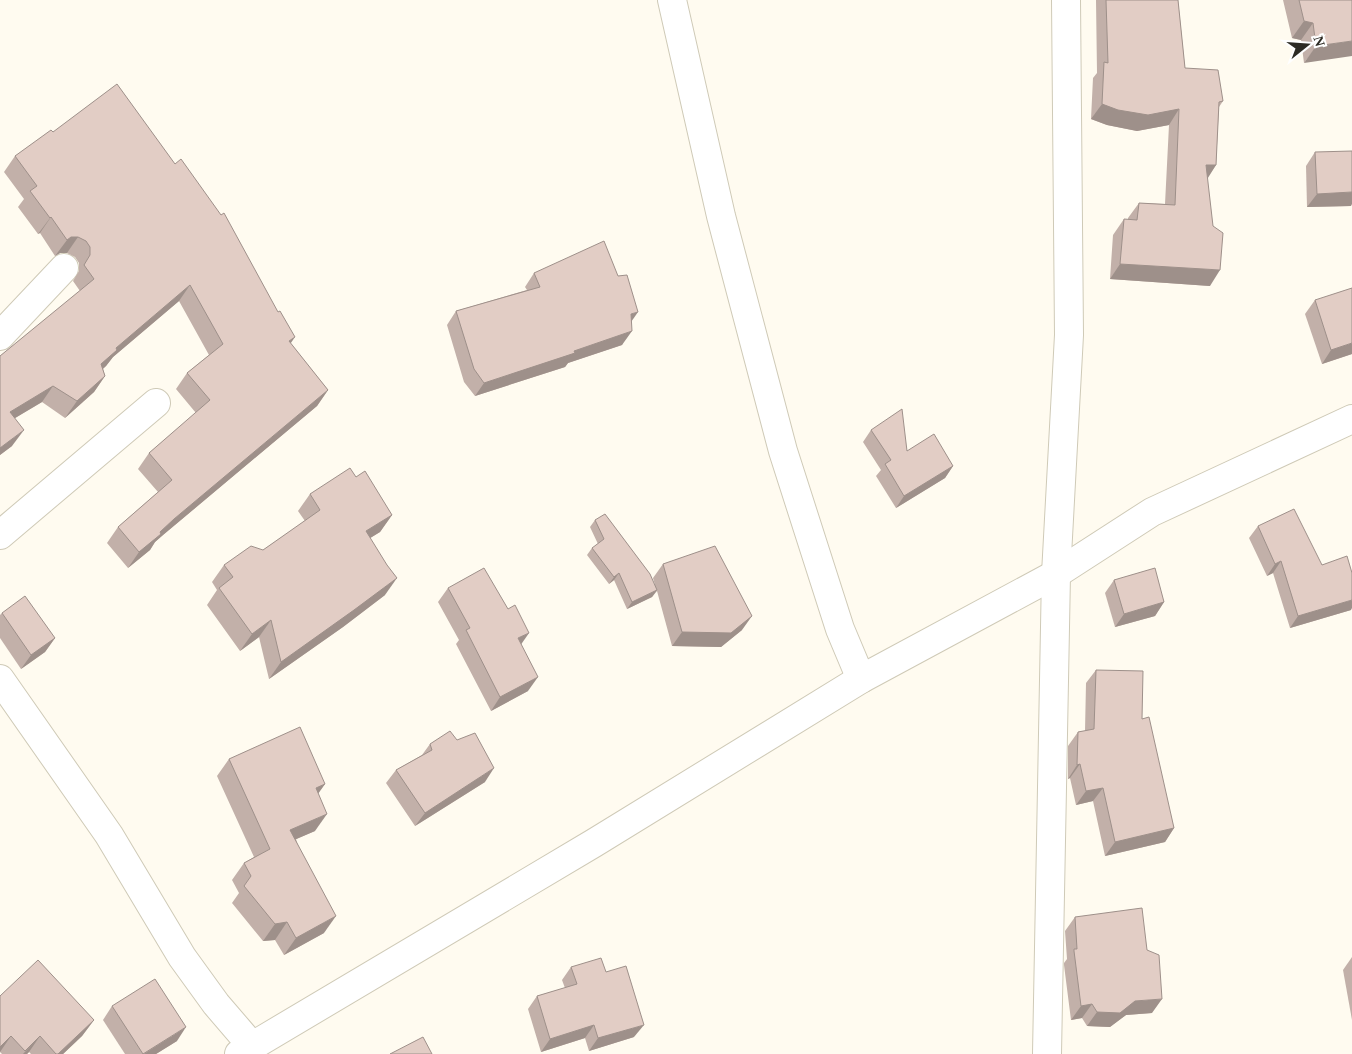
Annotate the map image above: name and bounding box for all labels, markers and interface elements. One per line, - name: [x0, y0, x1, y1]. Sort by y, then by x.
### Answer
- north arrow: [1282, 20, 1332, 70]
- text: N: [1310, 34, 1328, 48]

